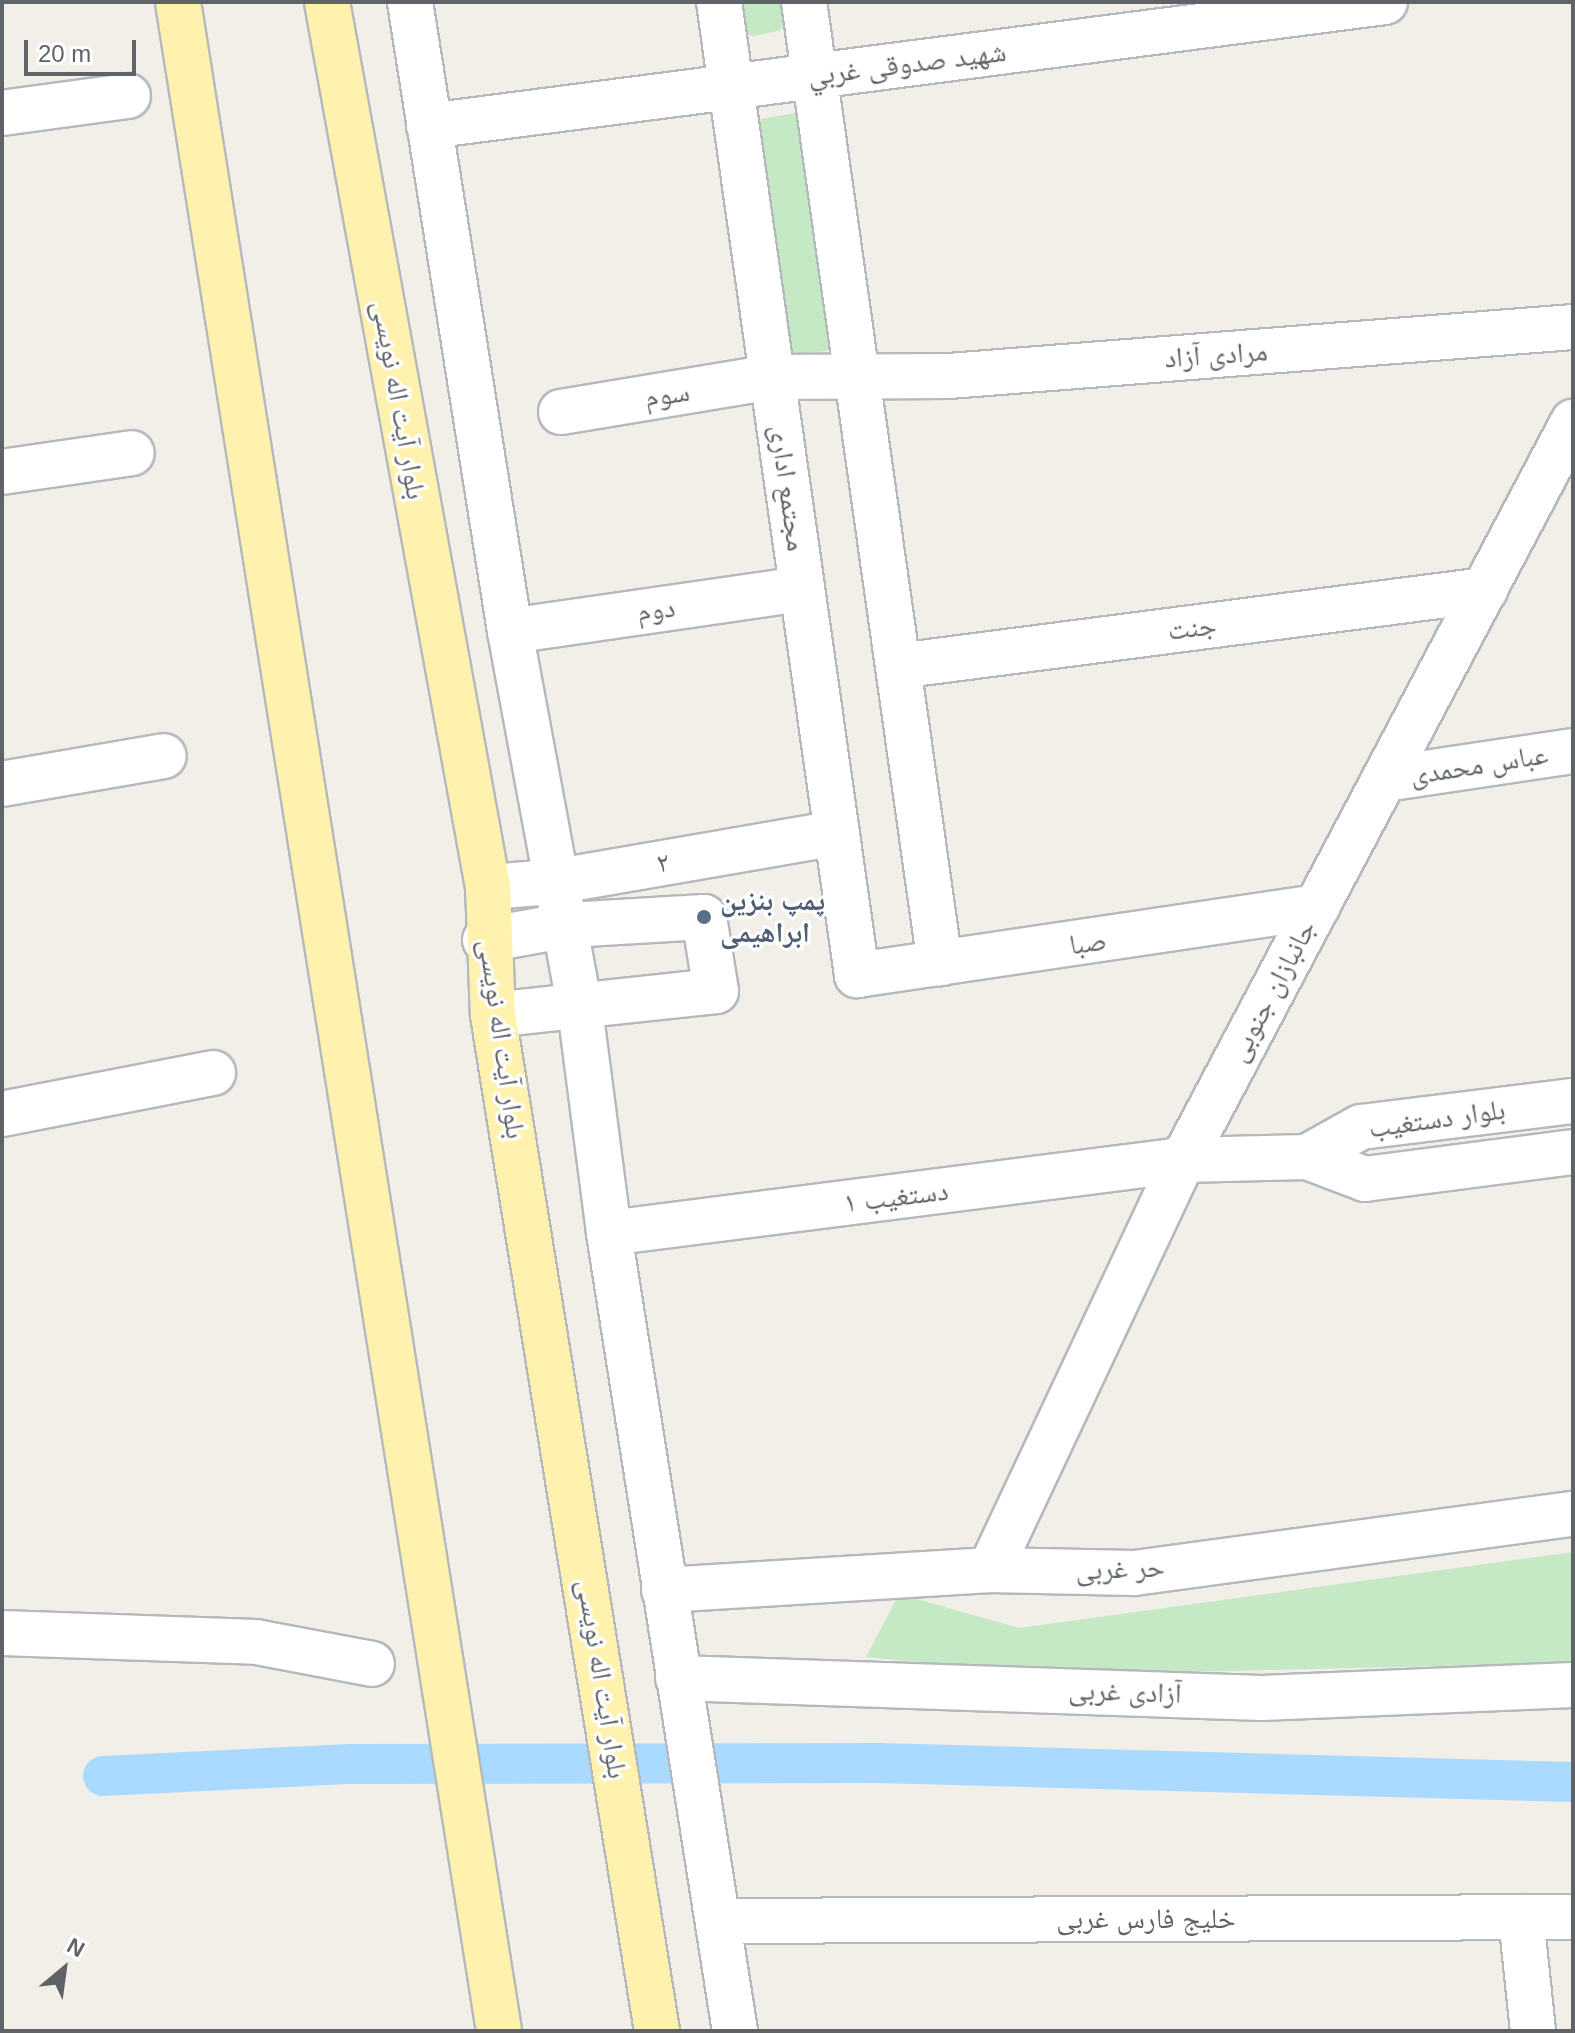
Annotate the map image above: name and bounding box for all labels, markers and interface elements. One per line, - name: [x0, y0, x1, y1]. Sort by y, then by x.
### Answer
- scale bar: [28, 24, 140, 74]
- street label: شهید صدوقی غربي: [806, 35, 1008, 93]
- text: 20 m: [38, 40, 91, 67]
- street label: بلوار آیت اله نویسی: [365, 298, 433, 502]
- street label: مرادی آزاد: [1163, 335, 1269, 375]
- street label: سوم: [642, 375, 692, 415]
- street label: مجتمع اداری: [763, 423, 813, 553]
- street label: دوم: [635, 591, 677, 629]
- street label: جنت: [1166, 608, 1218, 648]
- street label: عباس محمدی: [1408, 738, 1550, 792]
- street label: ۲: [654, 845, 672, 881]
- place label: پمپ بنزین ابراهیمی: [720, 884, 825, 950]
- marker: پمپ بنزین ابراهیمی: [695, 908, 713, 926]
- street label: جانبازان جنوبی: [1221, 914, 1323, 1068]
- street label: صبا: [1067, 924, 1109, 962]
- street label: بلوار آیت اله نویسی: [471, 937, 533, 1141]
- street label: بلوار دستغیب: [1367, 1093, 1507, 1145]
- street label: دستغیب ۱: [842, 1174, 950, 1220]
- street label: حر غربی: [1075, 1551, 1165, 1587]
- street label: بلوار آیت اله نویسی: [570, 1577, 634, 1781]
- street label: آزادی غربی: [1068, 1673, 1182, 1711]
- street label: خلیج فارس غربی: [1056, 1902, 1236, 1936]
- north arrow: [24, 1929, 104, 2009]
- text: N: [63, 1933, 89, 1962]

